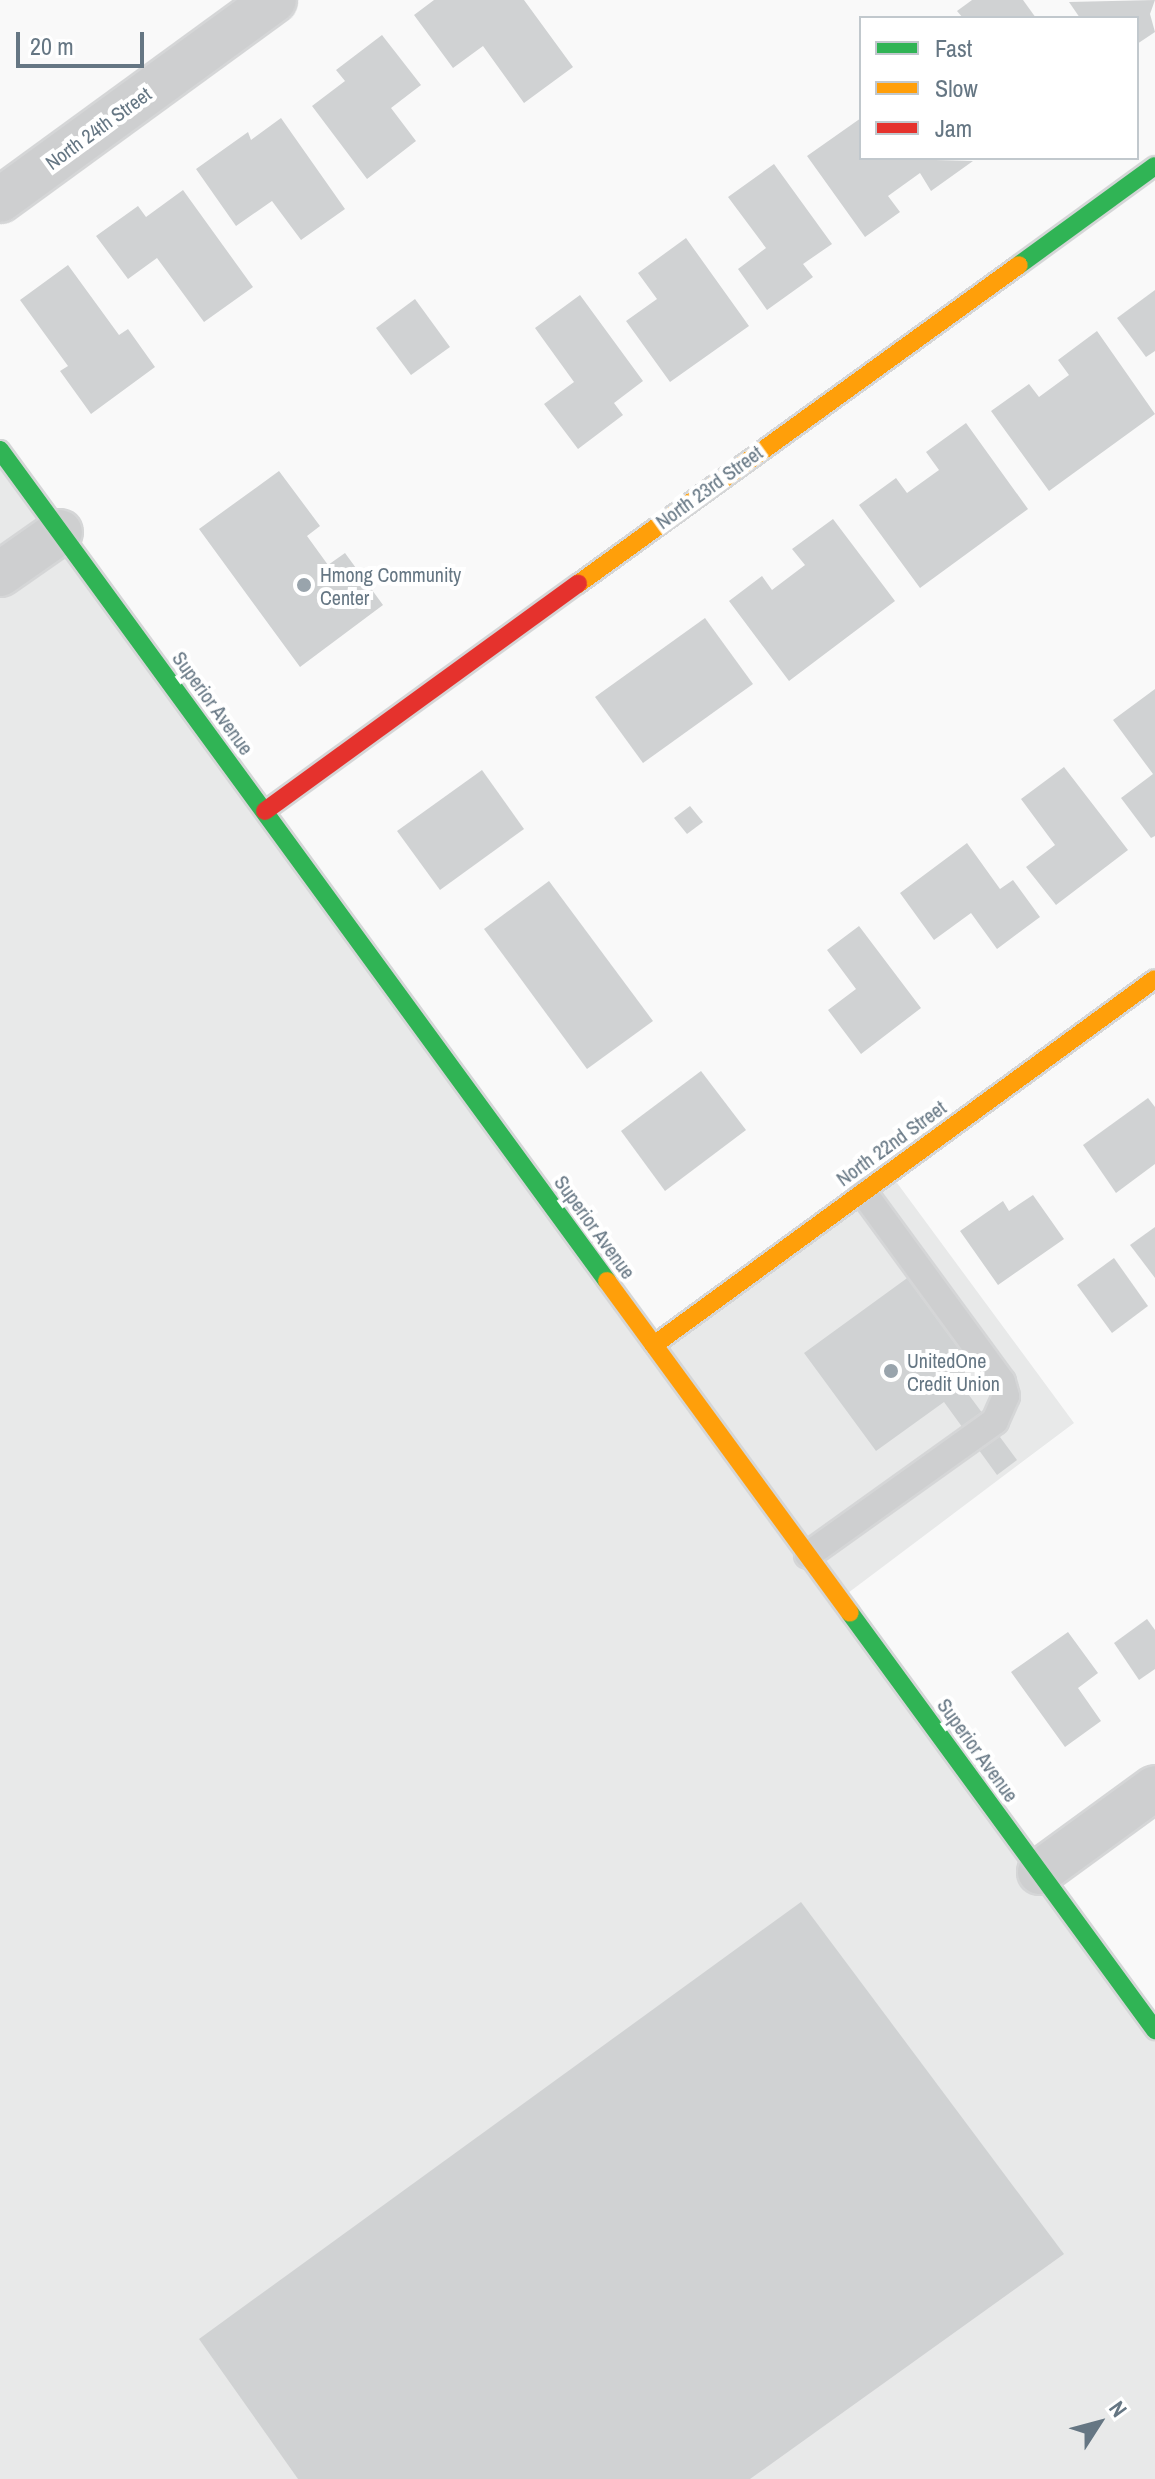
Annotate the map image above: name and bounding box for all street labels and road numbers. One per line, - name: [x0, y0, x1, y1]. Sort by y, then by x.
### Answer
- street label: North 24th Street: [40, 82, 156, 174]
- street label: North 23rd Street: [651, 440, 767, 534]
- street label: Superior Avenue: [167, 646, 259, 760]
- street label: North 22nd Street: [832, 1095, 950, 1191]
- street label: Superior Avenue: [549, 1170, 641, 1284]
- street label: Superior Avenue: [932, 1693, 1024, 1807]

